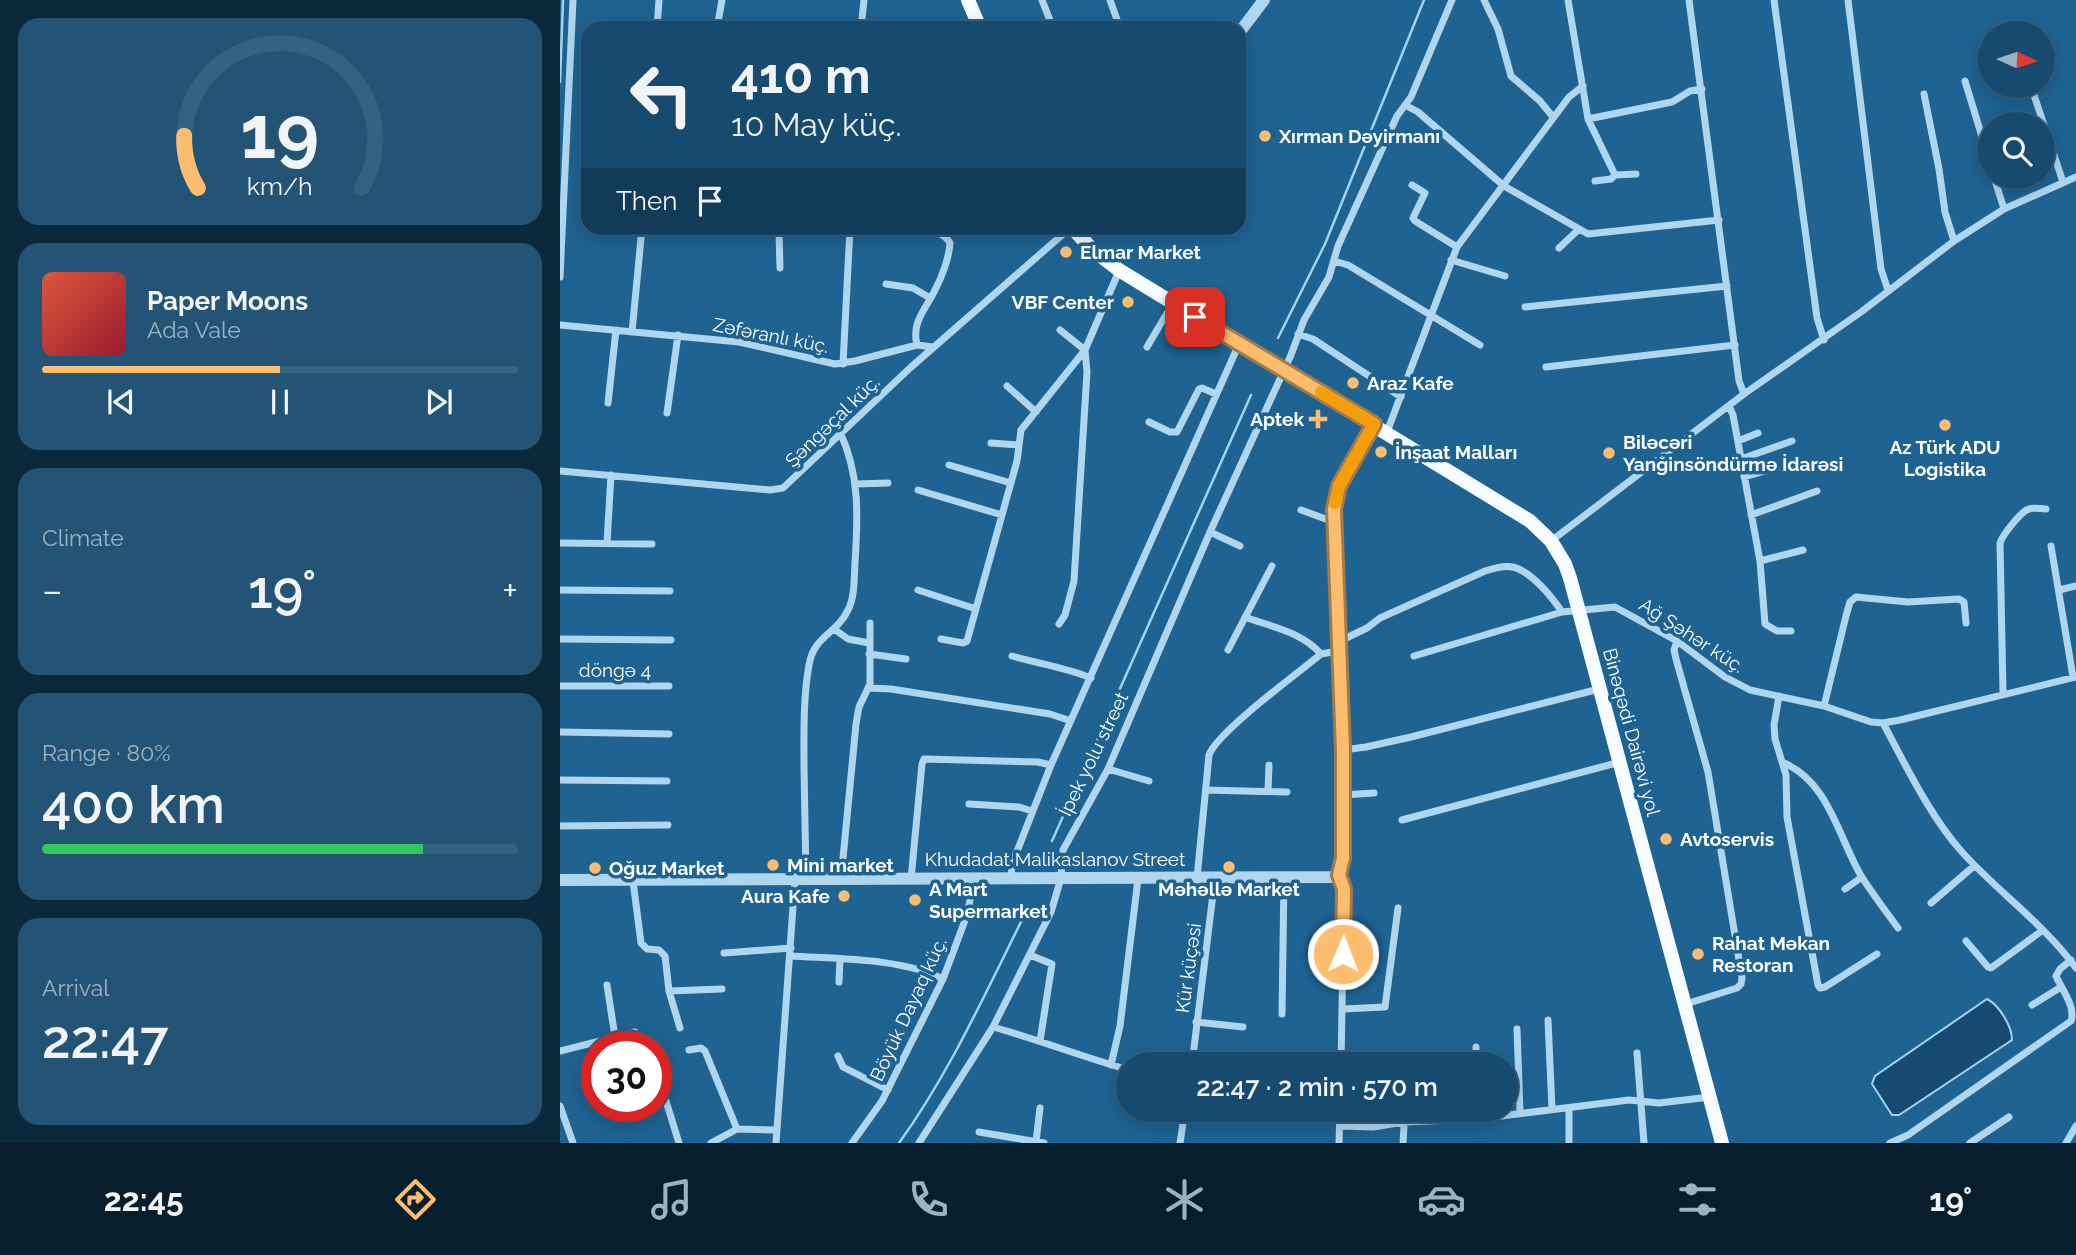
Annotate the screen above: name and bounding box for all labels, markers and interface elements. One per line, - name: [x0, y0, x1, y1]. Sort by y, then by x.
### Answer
- north arrow: [1978, 21, 2054, 98]
- map controls: [1978, 21, 2055, 189]
- text: 410 m: [731, 47, 871, 104]
- icon: left: [616, 49, 707, 140]
- text: 19: [241, 90, 319, 175]
- text: 10 May küç.: [731, 106, 902, 143]
- button: search: [1978, 112, 2055, 189]
- place label: Xırman Dəyirmanı: [1278, 125, 1440, 147]
- marker: Xırman Dəyirmanı: [1257, 128, 1273, 144]
- text: km/h: [247, 170, 313, 200]
- icon: arrive: [691, 182, 729, 220]
- text: Then: [616, 186, 677, 216]
- place label: Elmar Market: [1080, 241, 1201, 263]
- marker: Elmar Market: [1058, 244, 1074, 260]
- text: Paper Moons: [147, 286, 308, 316]
- pin: [1165, 287, 1225, 347]
- place label: VBF Center: [1012, 291, 1115, 313]
- marker: VBF Center: [1120, 294, 1136, 310]
- icon: arrive: [1176, 298, 1214, 336]
- street label: Zəfəranlı küç.: [711, 313, 831, 357]
- text: Ada Vale: [147, 316, 241, 343]
- street label: Şəngəçal küç.: [780, 371, 884, 471]
- place label: Araz Kafe: [1367, 372, 1454, 394]
- marker: Araz Kafe: [1345, 375, 1361, 391]
- icon: previous: [102, 383, 140, 421]
- icon: pause: [261, 383, 299, 421]
- icon: next: [420, 383, 458, 421]
- place label: Aptek: [1250, 408, 1304, 430]
- marker: Aptek: [1310, 411, 1326, 427]
- marker: Az Türk ADU Logistika: [1937, 417, 1953, 433]
- place label: Biləcəri Yanğinsöndürmə İdarəsi: [1623, 431, 1843, 475]
- place label: Az Türk ADU Logistika: [1889, 436, 2001, 480]
- place label: İnşaat Malları: [1395, 441, 1517, 463]
- marker: İnşaat Malları: [1373, 444, 1389, 460]
- marker: Biləcəri Yanğinsöndürmə İdarəsi: [1601, 445, 1617, 461]
- text: Climate: [42, 524, 124, 551]
- text: 19°: [248, 559, 316, 620]
- text: −: [42, 568, 62, 613]
- text: +: [502, 568, 518, 613]
- street label: Ağ Şəhər küç.: [1635, 593, 1749, 677]
- street label: Binəqədi Dairəvi yol: [1599, 646, 1665, 819]
- street label: döngə 4: [579, 659, 651, 681]
- street label: İpek yolu street: [1054, 688, 1133, 820]
- text: Range · 80%: [42, 739, 171, 766]
- text: 400 km: [42, 774, 225, 835]
- place label: Avtoservis: [1680, 828, 1774, 850]
- marker: Avtoservis: [1658, 831, 1674, 847]
- street label: Khudadat Malikaslanov Street: [925, 848, 1186, 870]
- place label: Mini market: [787, 854, 894, 876]
- place label: Oğuz Market: [609, 857, 725, 879]
- marker: Mini market: [765, 857, 781, 873]
- marker: Məhəllə Market: [1221, 859, 1237, 875]
- marker: Oğuz Market: [587, 860, 603, 876]
- place label: A Mart Supermarket: [929, 878, 1048, 922]
- place label: Məhəllə Market: [1158, 878, 1301, 900]
- place label: Aura Kafe: [741, 885, 830, 907]
- marker: Aura Kafe: [836, 888, 852, 904]
- marker: A Mart Supermarket: [907, 892, 923, 908]
- position arrow: [1306, 917, 1380, 991]
- street label: Kür küçəsi: [1171, 922, 1205, 1014]
- place label: Rahat Məkan Restoran: [1712, 932, 1830, 976]
- street label: Böyük Dayaq küç.: [865, 934, 951, 1084]
- marker: Rahat Məkan Restoran: [1690, 946, 1706, 962]
- text: Arrival: [42, 974, 109, 1001]
- text: 22:47: [42, 1009, 169, 1070]
- speed limit sign: 30: [581, 1031, 672, 1122]
- text: 22:47 · 2 min · 570 m: [1196, 1072, 1438, 1102]
- icon: directions: [391, 1175, 440, 1224]
- icon: music: [647, 1175, 696, 1224]
- icon: phone: [904, 1175, 953, 1224]
- icon: climate: [1160, 1175, 1209, 1224]
- icon: car: [1417, 1175, 1466, 1224]
- icon: filters: [1673, 1175, 1722, 1224]
- text: 22:45: [104, 1181, 184, 1218]
- text: 19°: [1929, 1181, 1972, 1218]

